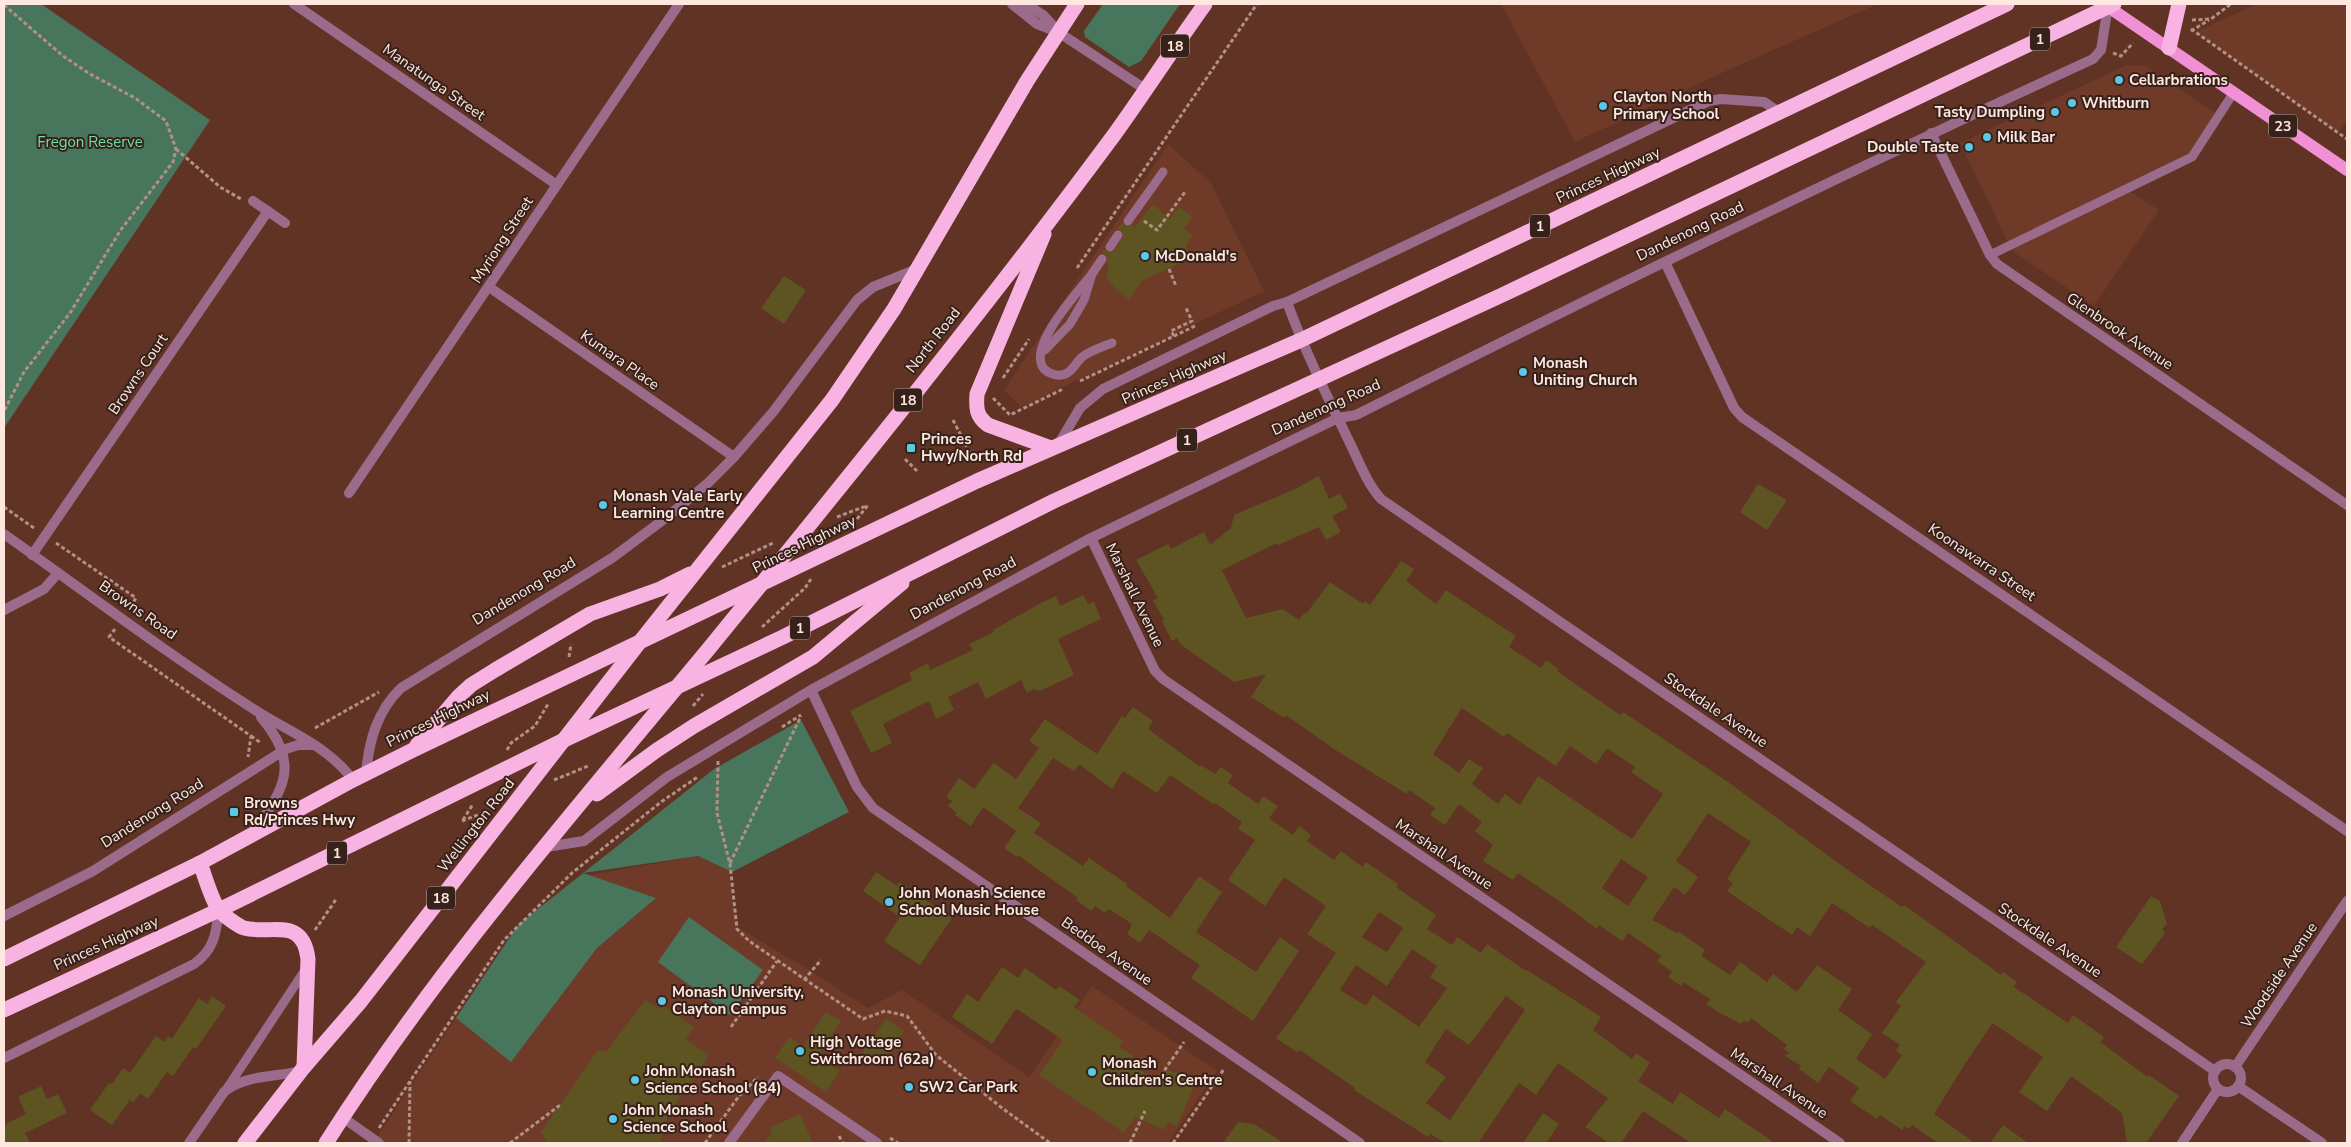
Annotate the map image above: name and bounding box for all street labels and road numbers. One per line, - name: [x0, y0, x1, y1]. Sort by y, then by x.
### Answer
- road number: 1: [2030, 28, 2050, 50]
- road number: 18: [1161, 34, 1189, 58]
- street label: Manatunga Street: [379, 39, 490, 125]
- road number: 23: [2269, 114, 2297, 138]
- street label: Princes Highway: [1553, 142, 1664, 208]
- street label: Myriong Street: [466, 192, 538, 287]
- street label: Dandenong Road: [1633, 196, 1747, 266]
- road number: 1: [1530, 215, 1550, 238]
- street label: Glenbrook Avenue: [2063, 288, 2177, 374]
- street label: North Road: [901, 303, 965, 377]
- street label: Kumara Place: [577, 325, 664, 395]
- street label: Browns Court: [104, 329, 173, 418]
- street label: Princes Highway: [1118, 345, 1230, 409]
- street label: Dandenong Road: [1268, 374, 1384, 440]
- road number: 18: [894, 388, 922, 412]
- road number: 1: [1177, 428, 1197, 452]
- street label: Princes Highway: [749, 510, 859, 578]
- street label: Koonawarra Street: [1924, 518, 2040, 606]
- street label: Marshall Avenue: [1101, 540, 1169, 650]
- street label: Dandenong Road: [469, 552, 579, 630]
- street label: Dandenong Road: [907, 552, 1019, 624]
- street label: Browns Road: [95, 576, 181, 644]
- road number: 1: [790, 616, 810, 640]
- street label: Stockdale Avenue: [1660, 668, 1772, 752]
- street label: Princes Highway: [383, 684, 493, 752]
- street label: Dandenong Road: [97, 773, 207, 853]
- street label: Wellington Road: [433, 774, 519, 876]
- street label: Marshall Avenue: [1391, 814, 1497, 894]
- road number: 1: [327, 841, 347, 864]
- road number: 18: [427, 886, 455, 910]
- street label: Stockdale Avenue: [1994, 898, 2106, 982]
- street label: Princes Highway: [50, 911, 162, 975]
- street label: Beddoe Avenue: [1058, 912, 1157, 990]
- street label: Woodside Avenue: [2236, 918, 2322, 1032]
- street label: Marshall Avenue: [1726, 1043, 1832, 1123]

